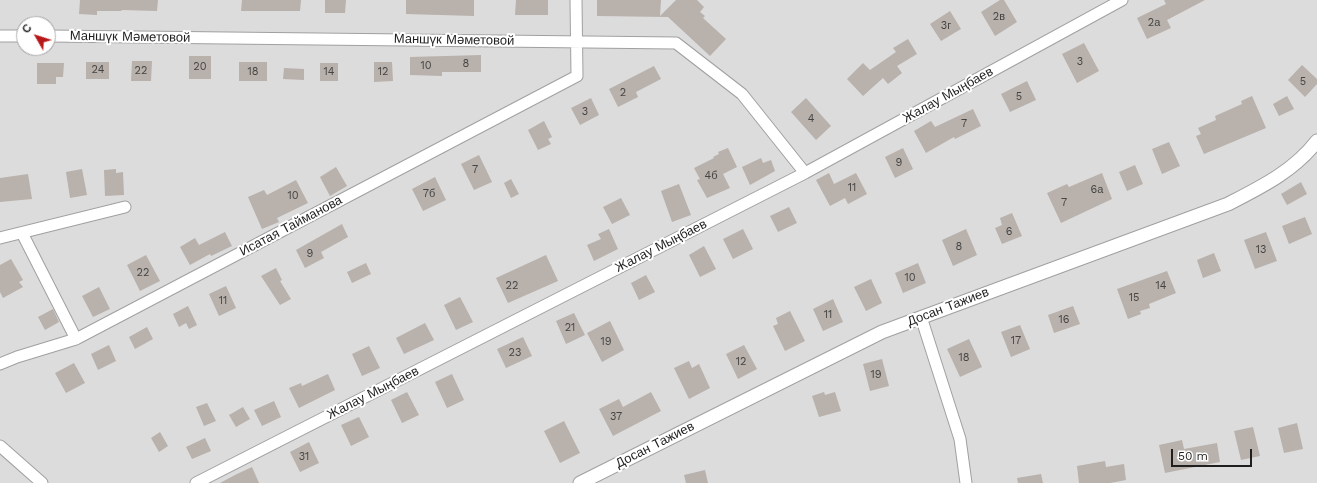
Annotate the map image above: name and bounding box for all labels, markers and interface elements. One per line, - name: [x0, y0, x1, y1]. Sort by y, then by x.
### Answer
- house number: 2в: [993, 10, 1005, 24]
- north arrow: [16, 16, 56, 56]
- house number: 2а: [1148, 16, 1160, 30]
- house number: 3г: [941, 19, 951, 33]
- text: С: [20, 22, 35, 36]
- street label: Маншүк Мәметовой: [70, 28, 190, 46]
- street label: Маншүк Мәметовой: [394, 31, 514, 49]
- house number: 3: [1077, 55, 1083, 69]
- house number: 8: [463, 57, 469, 71]
- house number: 10: [420, 59, 432, 73]
- house number: 20: [193, 60, 207, 74]
- house number: 24: [92, 63, 104, 77]
- house number: 22: [135, 64, 147, 78]
- street label: Жалау Мыңбаев: [900, 64, 996, 126]
- house number: 18: [247, 65, 259, 79]
- house number: 14: [323, 65, 335, 79]
- house number: 12: [378, 65, 388, 79]
- house number: 5: [1300, 75, 1306, 89]
- house number: 2: [620, 86, 626, 100]
- house number: 5: [1016, 90, 1022, 104]
- house number: 3: [582, 105, 588, 119]
- house number: 4: [808, 112, 814, 126]
- house number: 7: [961, 117, 967, 131]
- house number: 9: [896, 156, 902, 170]
- house number: 7: [472, 163, 478, 177]
- house number: 4б: [704, 169, 718, 183]
- house number: 11: [848, 181, 856, 195]
- house number: 6а: [1091, 183, 1103, 197]
- house number: 7б: [423, 187, 435, 201]
- house number: 10: [287, 189, 299, 203]
- street label: Исатая Тайманова: [237, 192, 345, 260]
- house number: 7: [1061, 196, 1067, 210]
- street label: Жалау Мыңбаев: [613, 216, 709, 276]
- house number: 6: [1006, 225, 1012, 239]
- house number: 8: [956, 240, 962, 254]
- house number: 13: [1256, 243, 1266, 257]
- house number: 9: [307, 247, 313, 261]
- house number: 22: [137, 266, 149, 280]
- house number: 10: [904, 271, 916, 285]
- house number: 22: [506, 279, 518, 293]
- house number: 14: [1155, 279, 1167, 293]
- street label: Досан Тажиев: [905, 284, 991, 330]
- house number: 15: [1129, 291, 1139, 305]
- house number: 11: [219, 294, 227, 308]
- house number: 11: [824, 308, 832, 322]
- house number: 16: [1059, 313, 1069, 327]
- house number: 21: [565, 321, 575, 335]
- house number: 17: [1011, 334, 1021, 348]
- house number: 19: [600, 335, 612, 349]
- house number: 23: [509, 346, 521, 360]
- house number: 18: [958, 351, 970, 365]
- house number: 12: [736, 355, 746, 369]
- street label: Жалау Мыңбаев: [325, 363, 421, 423]
- house number: 19: [870, 368, 882, 382]
- house number: 37: [610, 410, 622, 424]
- street label: Досан Тажиев: [613, 418, 697, 472]
- scale bar: [1173, 441, 1254, 467]
- text: 50 m: [1178, 449, 1208, 463]
- house number: 31: [299, 450, 309, 464]

